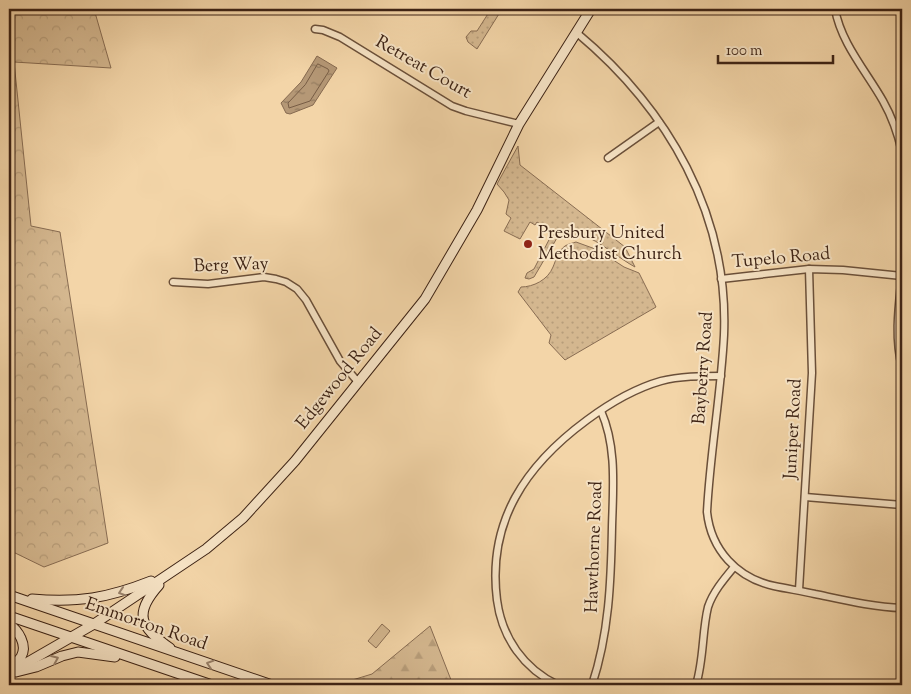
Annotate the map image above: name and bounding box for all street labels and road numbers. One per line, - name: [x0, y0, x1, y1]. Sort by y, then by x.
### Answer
- street label: Retreat Court: [370, 30, 476, 106]
- street label: Tupelo Road: [731, 242, 831, 276]
- street label: Berg Way: [193, 252, 269, 280]
- street label: Bayberry Road: [687, 311, 721, 425]
- street label: Edgewood Road: [291, 322, 389, 436]
- street label: Juniper Road: [778, 378, 810, 481]
- street label: Hawthorne Road: [580, 481, 610, 613]
- street label: Emmorton Road: [81, 592, 211, 658]

